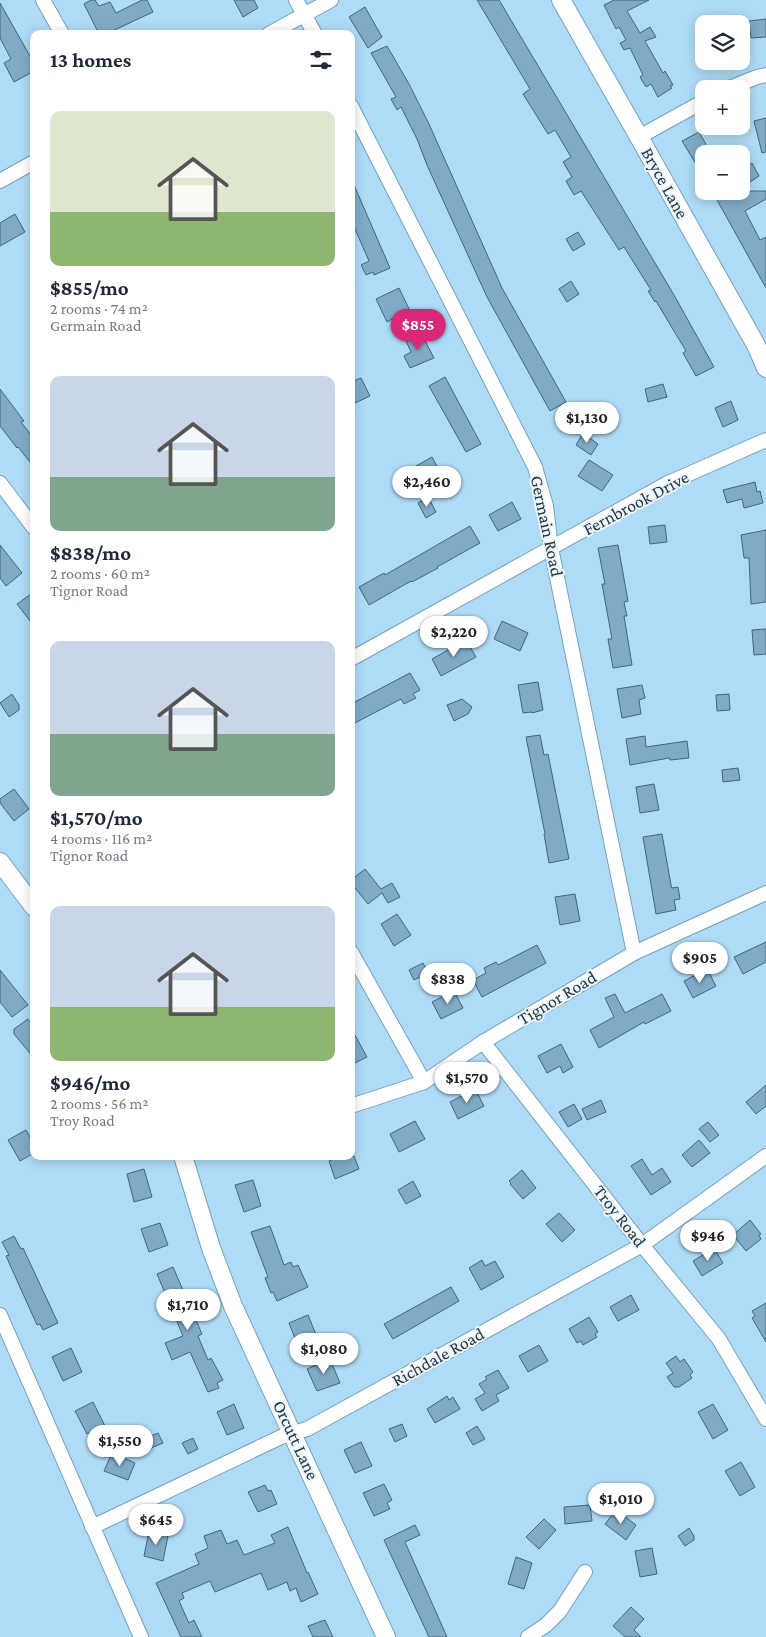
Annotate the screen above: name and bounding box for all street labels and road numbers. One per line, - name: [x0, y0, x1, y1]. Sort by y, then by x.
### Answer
- street label: Bryce Lane: [637, 144, 693, 222]
- street label: Fernbrook Drive: [580, 467, 692, 539]
- street label: Germain Road: [527, 474, 568, 579]
- street label: Tignor Road: [514, 966, 600, 1029]
- street label: Troy Road: [590, 1181, 651, 1251]
- street label: Richdale Road: [389, 1323, 488, 1390]
- street label: Orcutt Lane: [269, 1397, 323, 1483]

